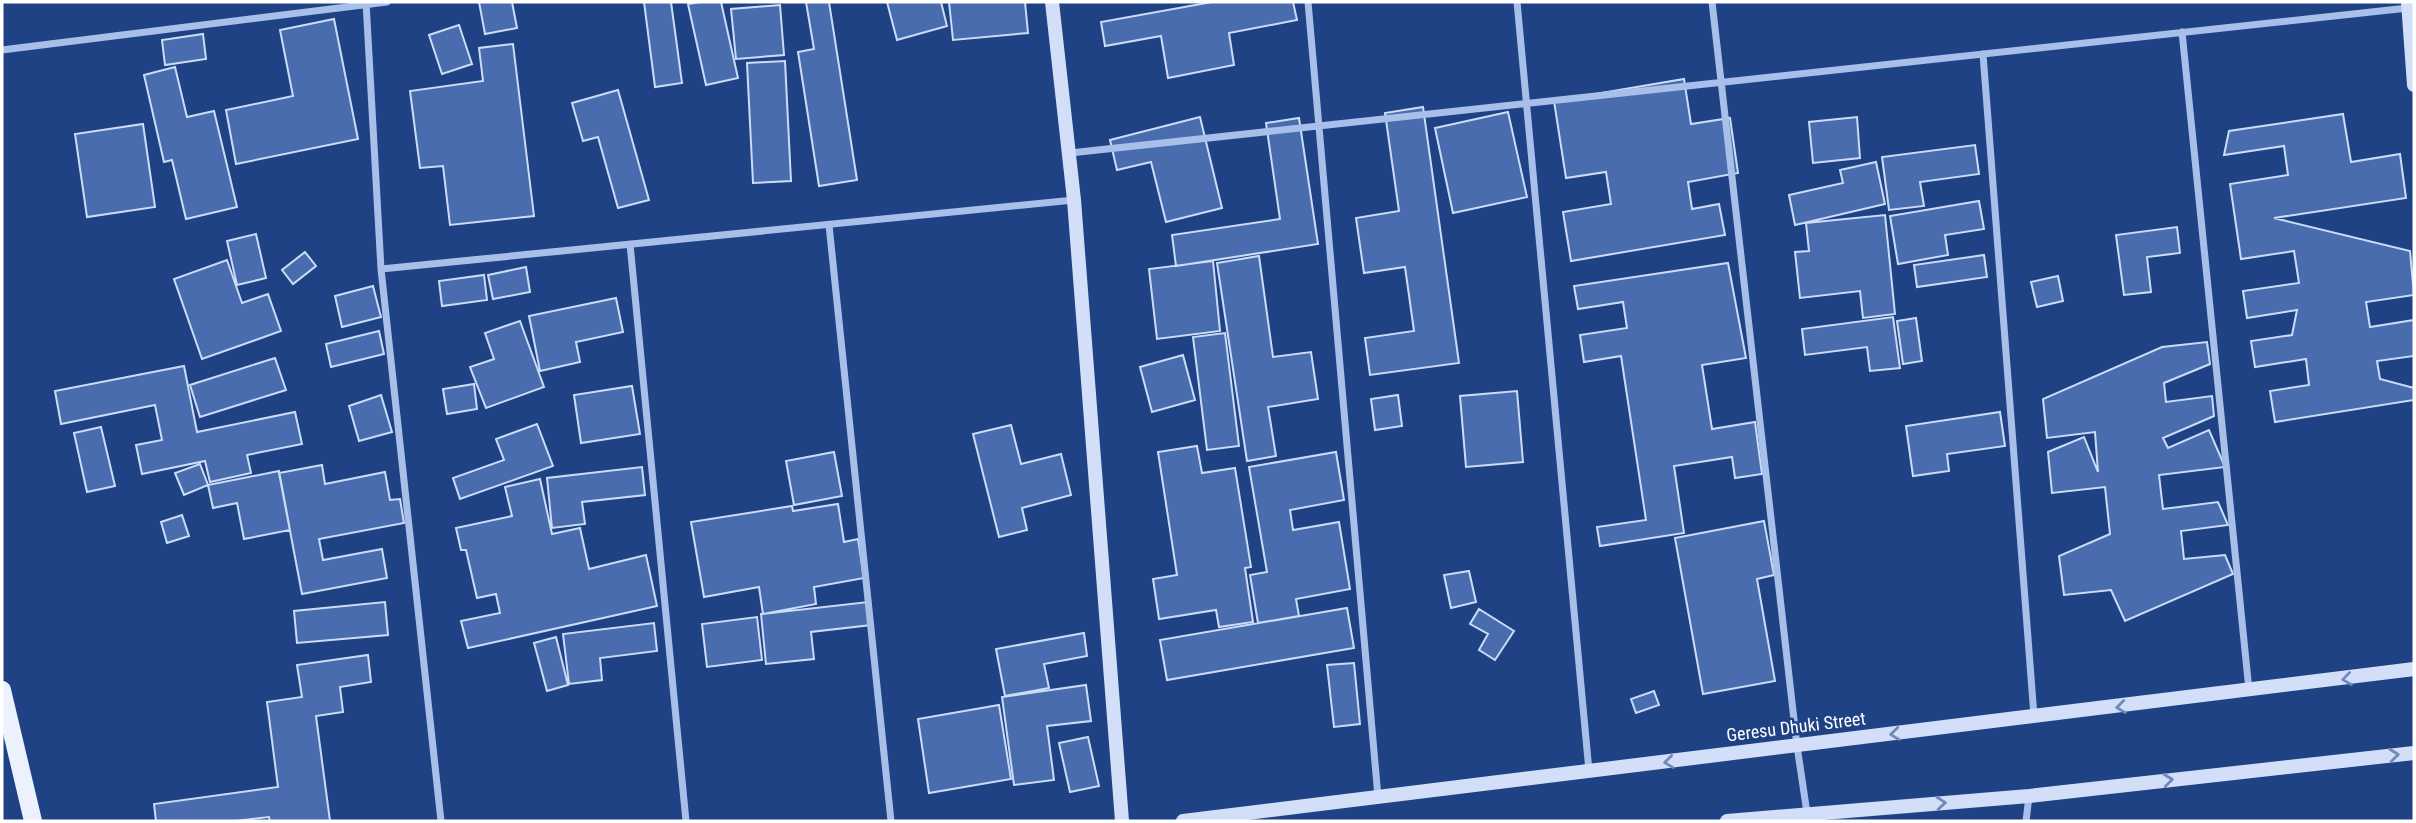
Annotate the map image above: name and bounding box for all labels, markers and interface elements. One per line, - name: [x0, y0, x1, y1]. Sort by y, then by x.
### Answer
- one-way arrow: [2341, 671, 2352, 686]
- one-way arrow: [2115, 699, 2126, 714]
- street label: Geresu Dhuki Street: [1725, 708, 1867, 745]
- one-way arrow: [1889, 727, 1901, 742]
- one-way arrow: [2389, 748, 2400, 763]
- one-way arrow: [1663, 754, 1675, 769]
- one-way arrow: [2162, 773, 2173, 788]
- one-way arrow: [1936, 796, 1947, 811]

